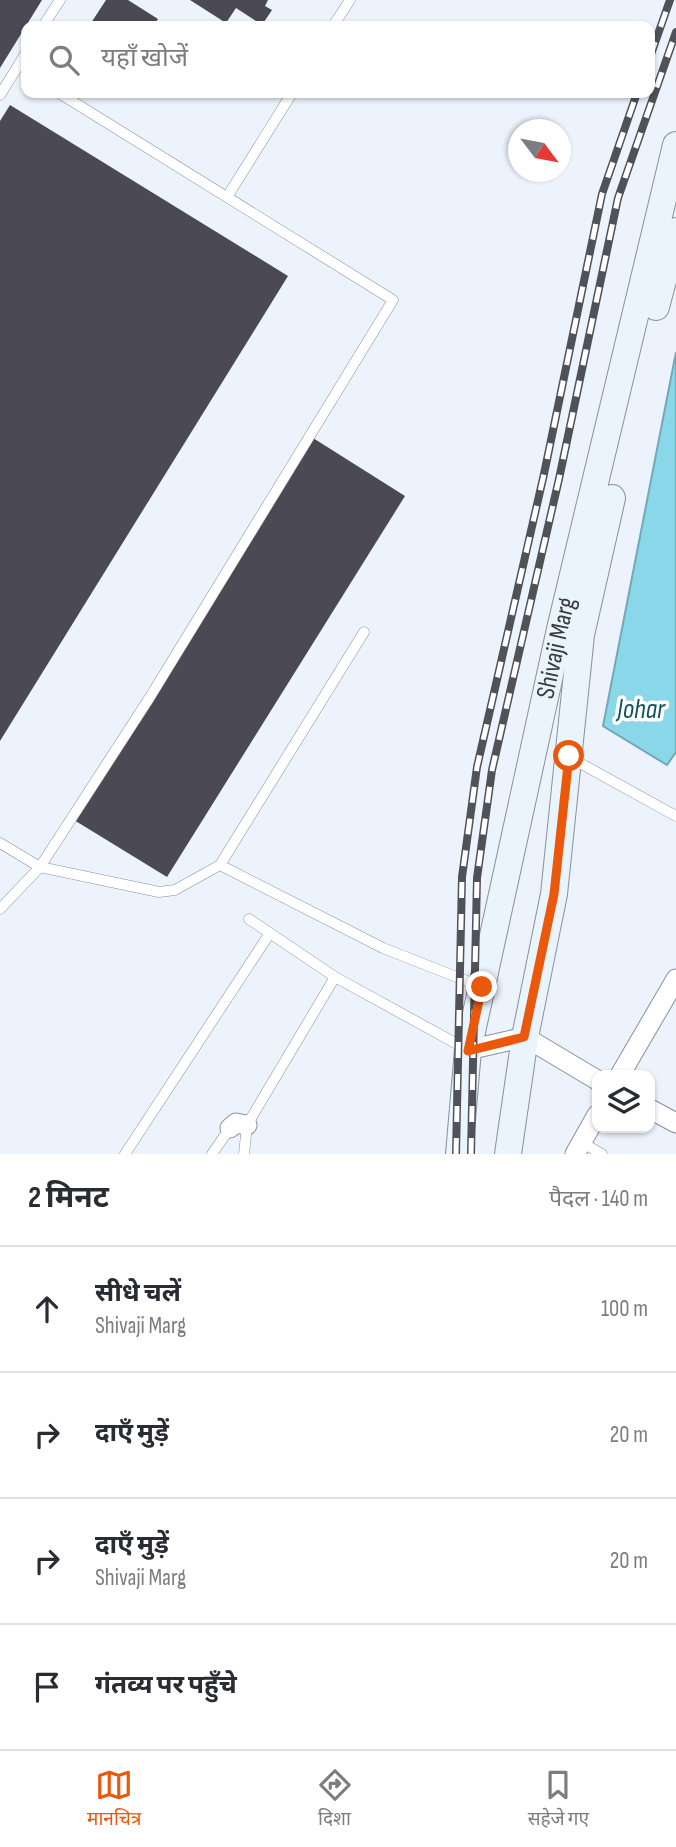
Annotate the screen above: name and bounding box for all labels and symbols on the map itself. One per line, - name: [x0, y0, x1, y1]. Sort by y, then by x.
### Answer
- north arrow: [508, 119, 571, 182]
- street label: Shivaji Marg: [530, 594, 583, 702]
- water label: Johar: [615, 693, 666, 726]
- route start: [553, 740, 584, 771]
- route end: [466, 971, 497, 1002]

